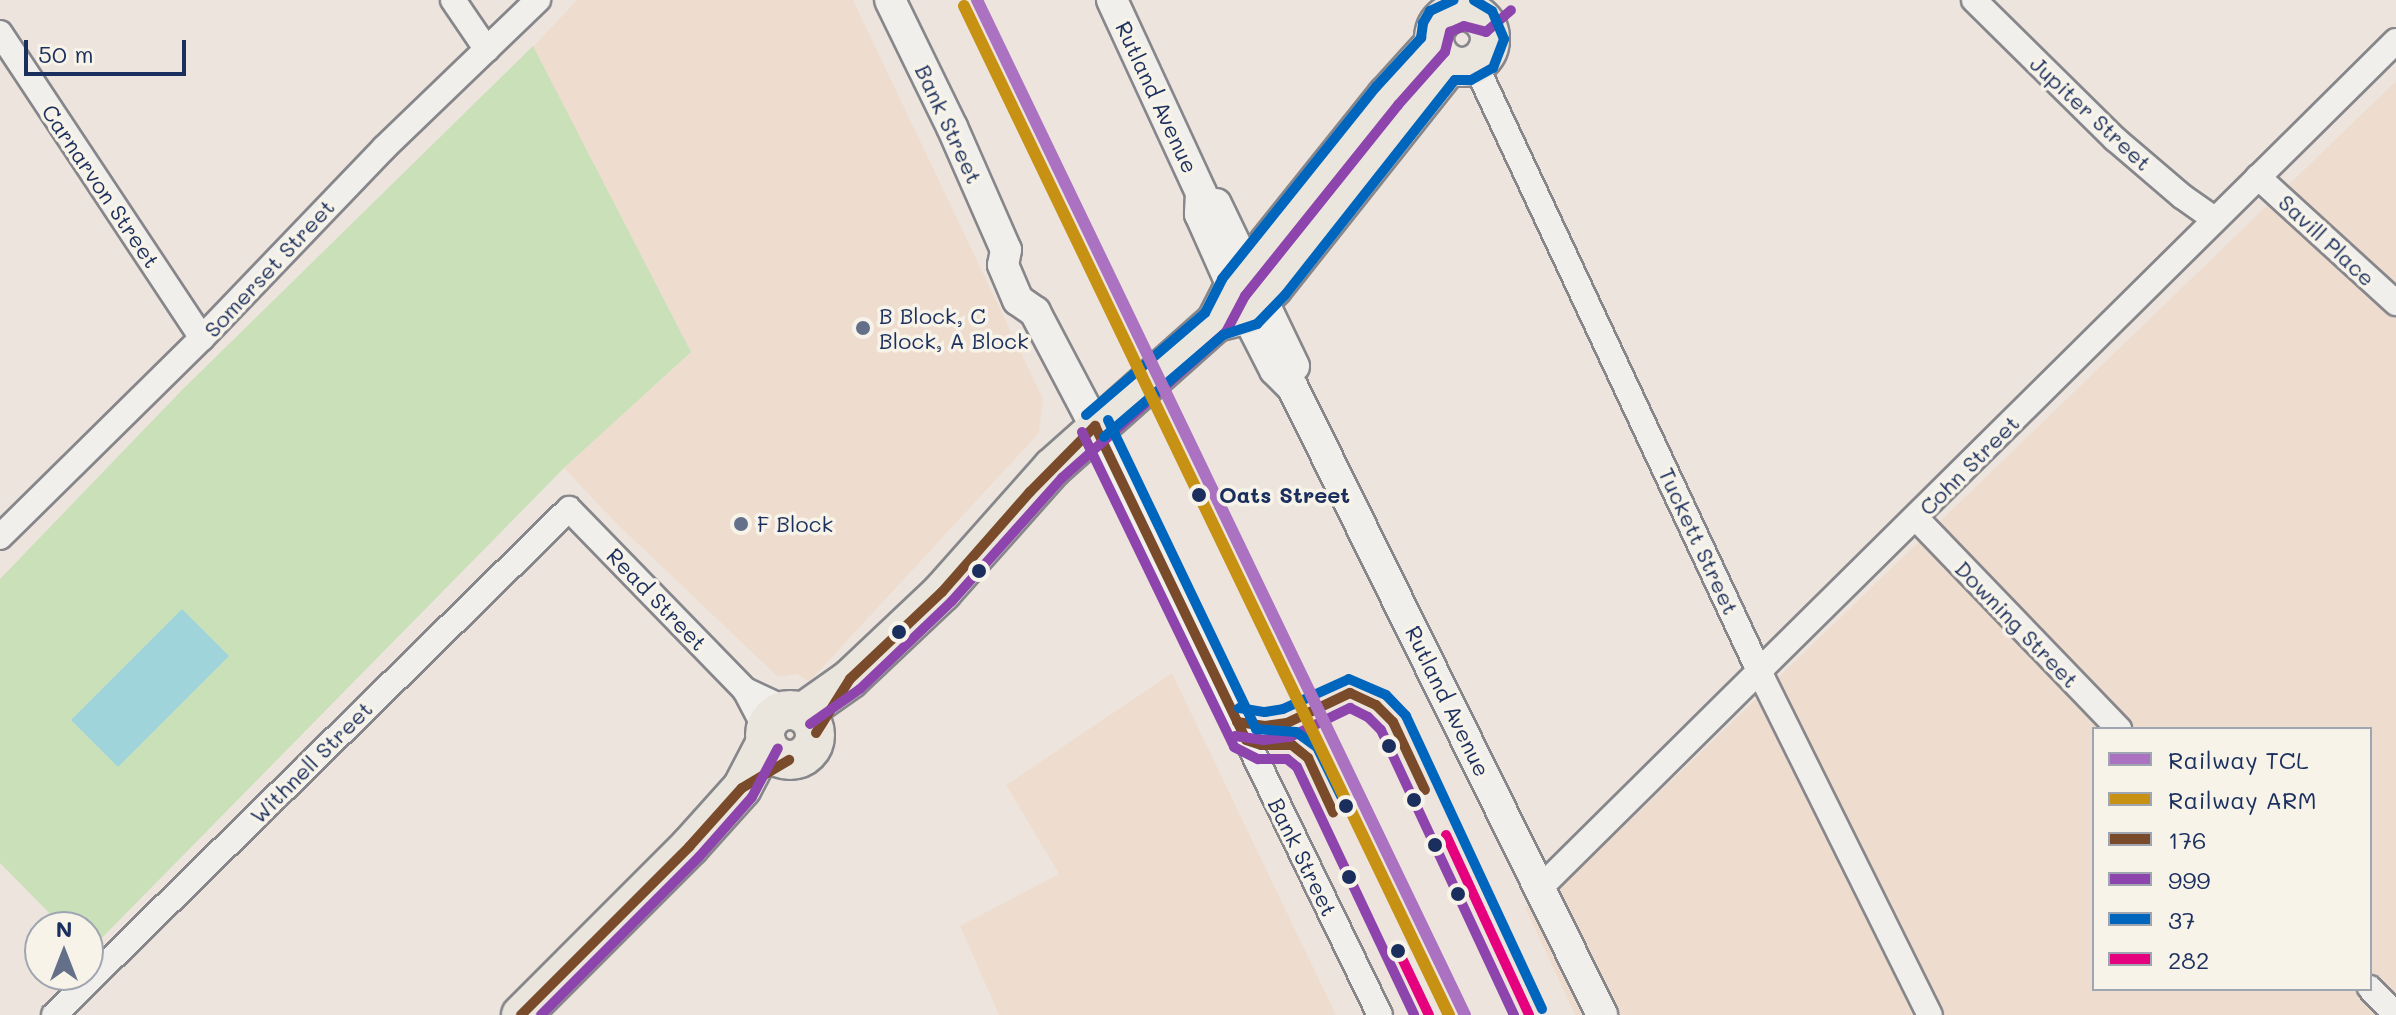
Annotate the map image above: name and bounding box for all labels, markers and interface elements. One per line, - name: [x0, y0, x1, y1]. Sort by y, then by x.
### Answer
- street label: Rutland Avenue: [1110, 17, 1204, 177]
- scale bar: [28, 24, 190, 74]
- text: 50 m: [38, 38, 94, 69]
- street label: Jupiter Street: [2025, 50, 2157, 176]
- street label: Bank Street: [910, 60, 988, 188]
- street label: Carnarvon Street: [37, 99, 165, 273]
- street label: Savill Place: [2273, 189, 2381, 291]
- street label: Somerset Street: [198, 194, 340, 342]
- place label: B Block, C Block, A Block: [879, 302, 1029, 354]
- marker: B Block, C Block, A Block: [854, 319, 872, 337]
- street label: Cohn Street: [1914, 410, 2024, 520]
- street label: Tuckett Street: [1653, 463, 1745, 619]
- marker: Oats Street: [1186, 482, 1212, 508]
- place label: Oats Street: [1219, 482, 1350, 508]
- place label: F Block: [757, 511, 833, 537]
- marker: F Block: [732, 515, 750, 533]
- street label: Read Street: [602, 542, 712, 656]
- street label: Downing Street: [1950, 555, 2084, 693]
- unlabelled marker: [971, 563, 987, 579]
- street label: Rutland Avenue: [1400, 621, 1496, 781]
- unlabelled marker: [891, 624, 907, 640]
- street label: Withnell Street: [244, 695, 378, 829]
- legend: [2092, 727, 2372, 991]
- unlabelled marker: [1381, 738, 1397, 754]
- text: Railway TCL: [2168, 744, 2309, 775]
- text: Railway ARM: [2168, 784, 2317, 815]
- unlabelled marker: [1406, 792, 1422, 808]
- street label: Bank Street: [1263, 794, 1343, 920]
- unlabelled marker: [1338, 798, 1354, 814]
- text: 176: [2168, 824, 2207, 855]
- unlabelled marker: [1427, 837, 1443, 853]
- text: 999: [2168, 864, 2211, 895]
- unlabelled marker: [1341, 869, 1357, 885]
- unlabelled marker: [1450, 886, 1466, 902]
- text: 37: [2168, 904, 2195, 935]
- north arrow: [24, 911, 104, 991]
- text: N: [56, 914, 72, 943]
- unlabelled marker: [1390, 943, 1406, 959]
- text: 282: [2168, 944, 2209, 975]

